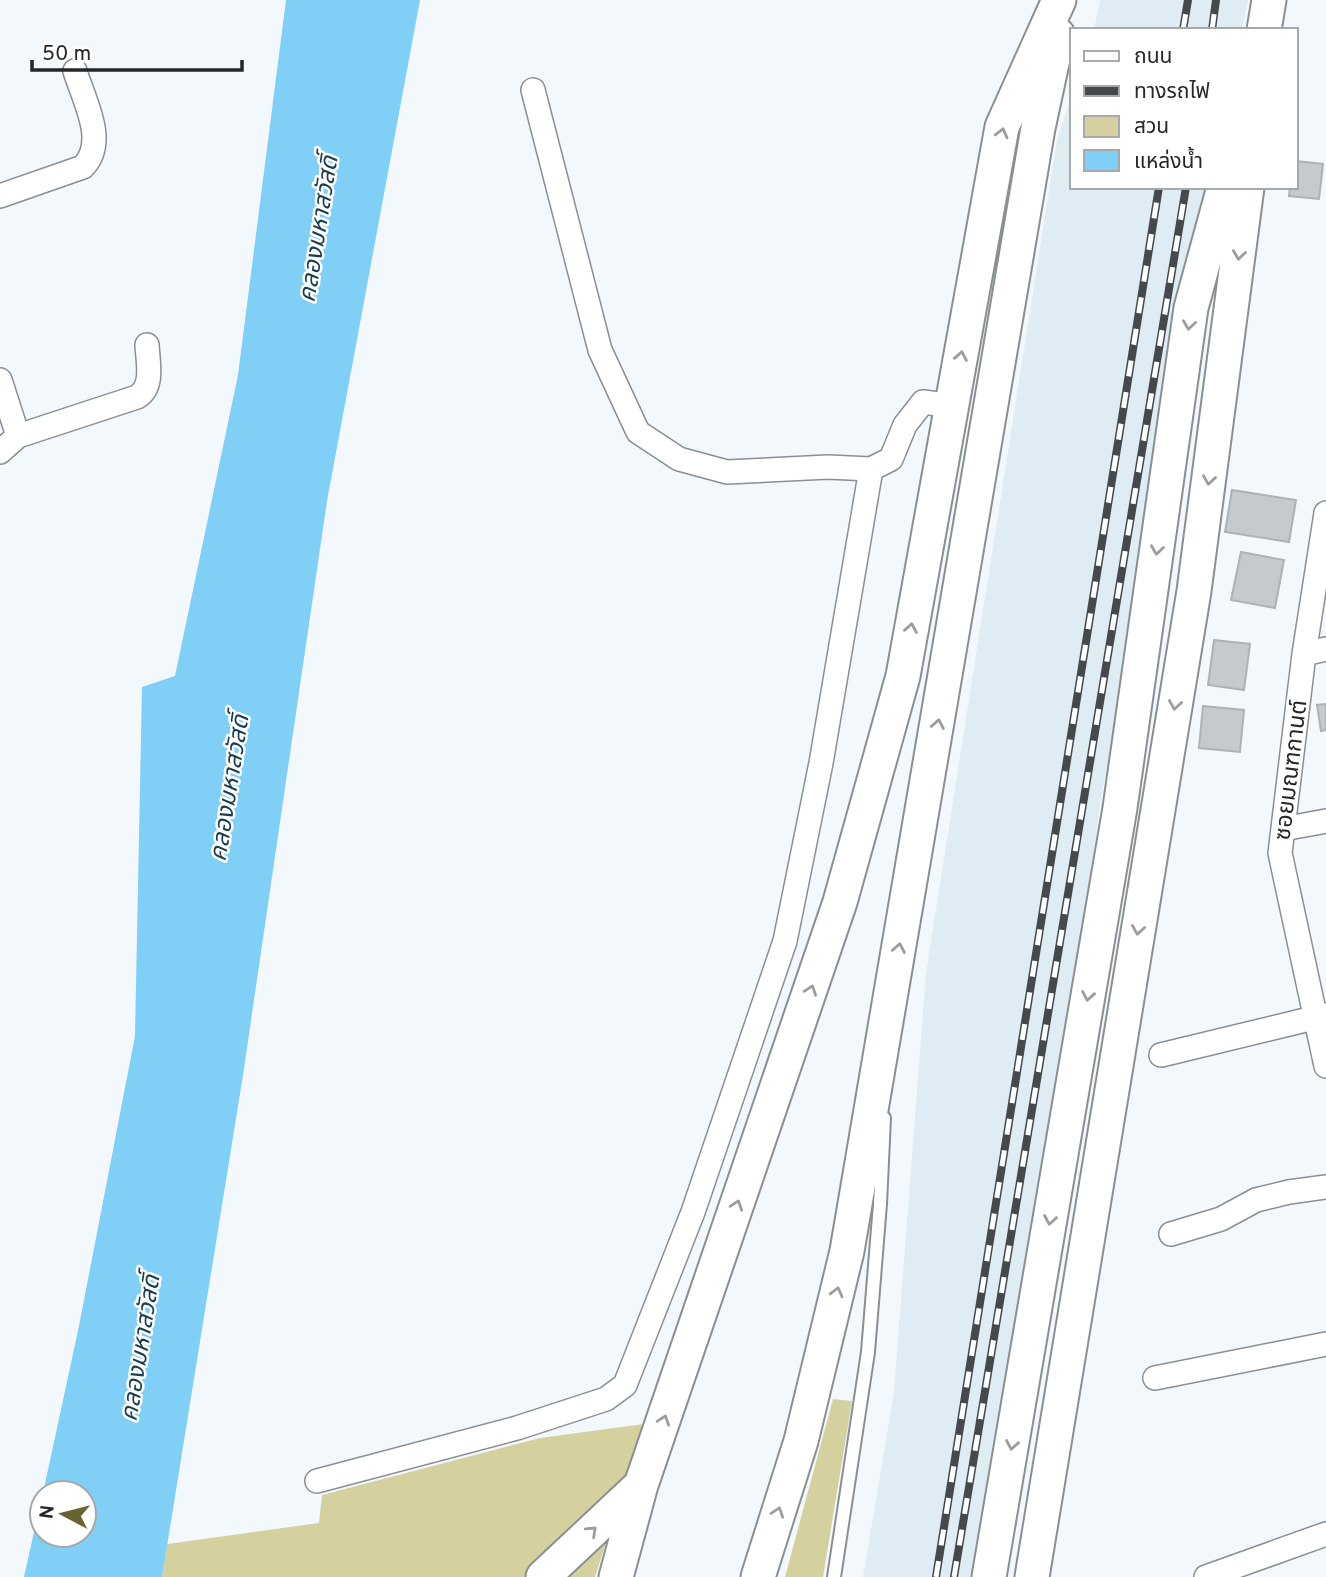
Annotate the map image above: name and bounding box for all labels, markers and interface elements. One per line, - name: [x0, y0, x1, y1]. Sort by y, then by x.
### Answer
- scale bar: [32, 28, 242, 72]
- legend: [1070, 28, 1298, 189]
- text: 50 m: [42, 41, 91, 68]
- text: ถนน: [1134, 44, 1172, 71]
- text: ทางรถไฟ: [1134, 79, 1210, 106]
- text: สวน: [1134, 114, 1169, 141]
- one-way arrow: [994, 127, 1008, 139]
- text: แหล่งน้ำ: [1134, 146, 1203, 176]
- water label: คลองมหาสวัสดิ์: [292, 148, 347, 305]
- one-way arrow: [1232, 249, 1247, 261]
- one-way arrow: [1182, 319, 1197, 330]
- one-way arrow: [953, 350, 968, 362]
- one-way arrow: [1202, 475, 1217, 486]
- one-way arrow: [1149, 544, 1164, 556]
- one-way arrow: [903, 622, 918, 634]
- street label: ซอยมณฑกานต์: [1270, 699, 1315, 842]
- one-way arrow: [1168, 700, 1183, 711]
- water label: คลองมหาสวัสดิ์: [203, 707, 258, 864]
- one-way arrow: [930, 718, 945, 730]
- one-way arrow: [1131, 924, 1146, 936]
- one-way arrow: [891, 942, 906, 954]
- one-way arrow: [803, 984, 817, 996]
- one-way arrow: [1081, 990, 1096, 1002]
- one-way arrow: [729, 1199, 743, 1212]
- one-way arrow: [1043, 1214, 1058, 1226]
- water label: คลองมหาสวัสดิ์: [114, 1267, 169, 1424]
- one-way arrow: [829, 1287, 843, 1299]
- one-way arrow: [655, 1415, 670, 1427]
- one-way arrow: [1005, 1439, 1020, 1450]
- north arrow: [28, 1479, 98, 1549]
- text: N: [35, 1504, 61, 1520]
- one-way arrow: [770, 1506, 785, 1518]
- one-way arrow: [584, 1527, 597, 1539]

